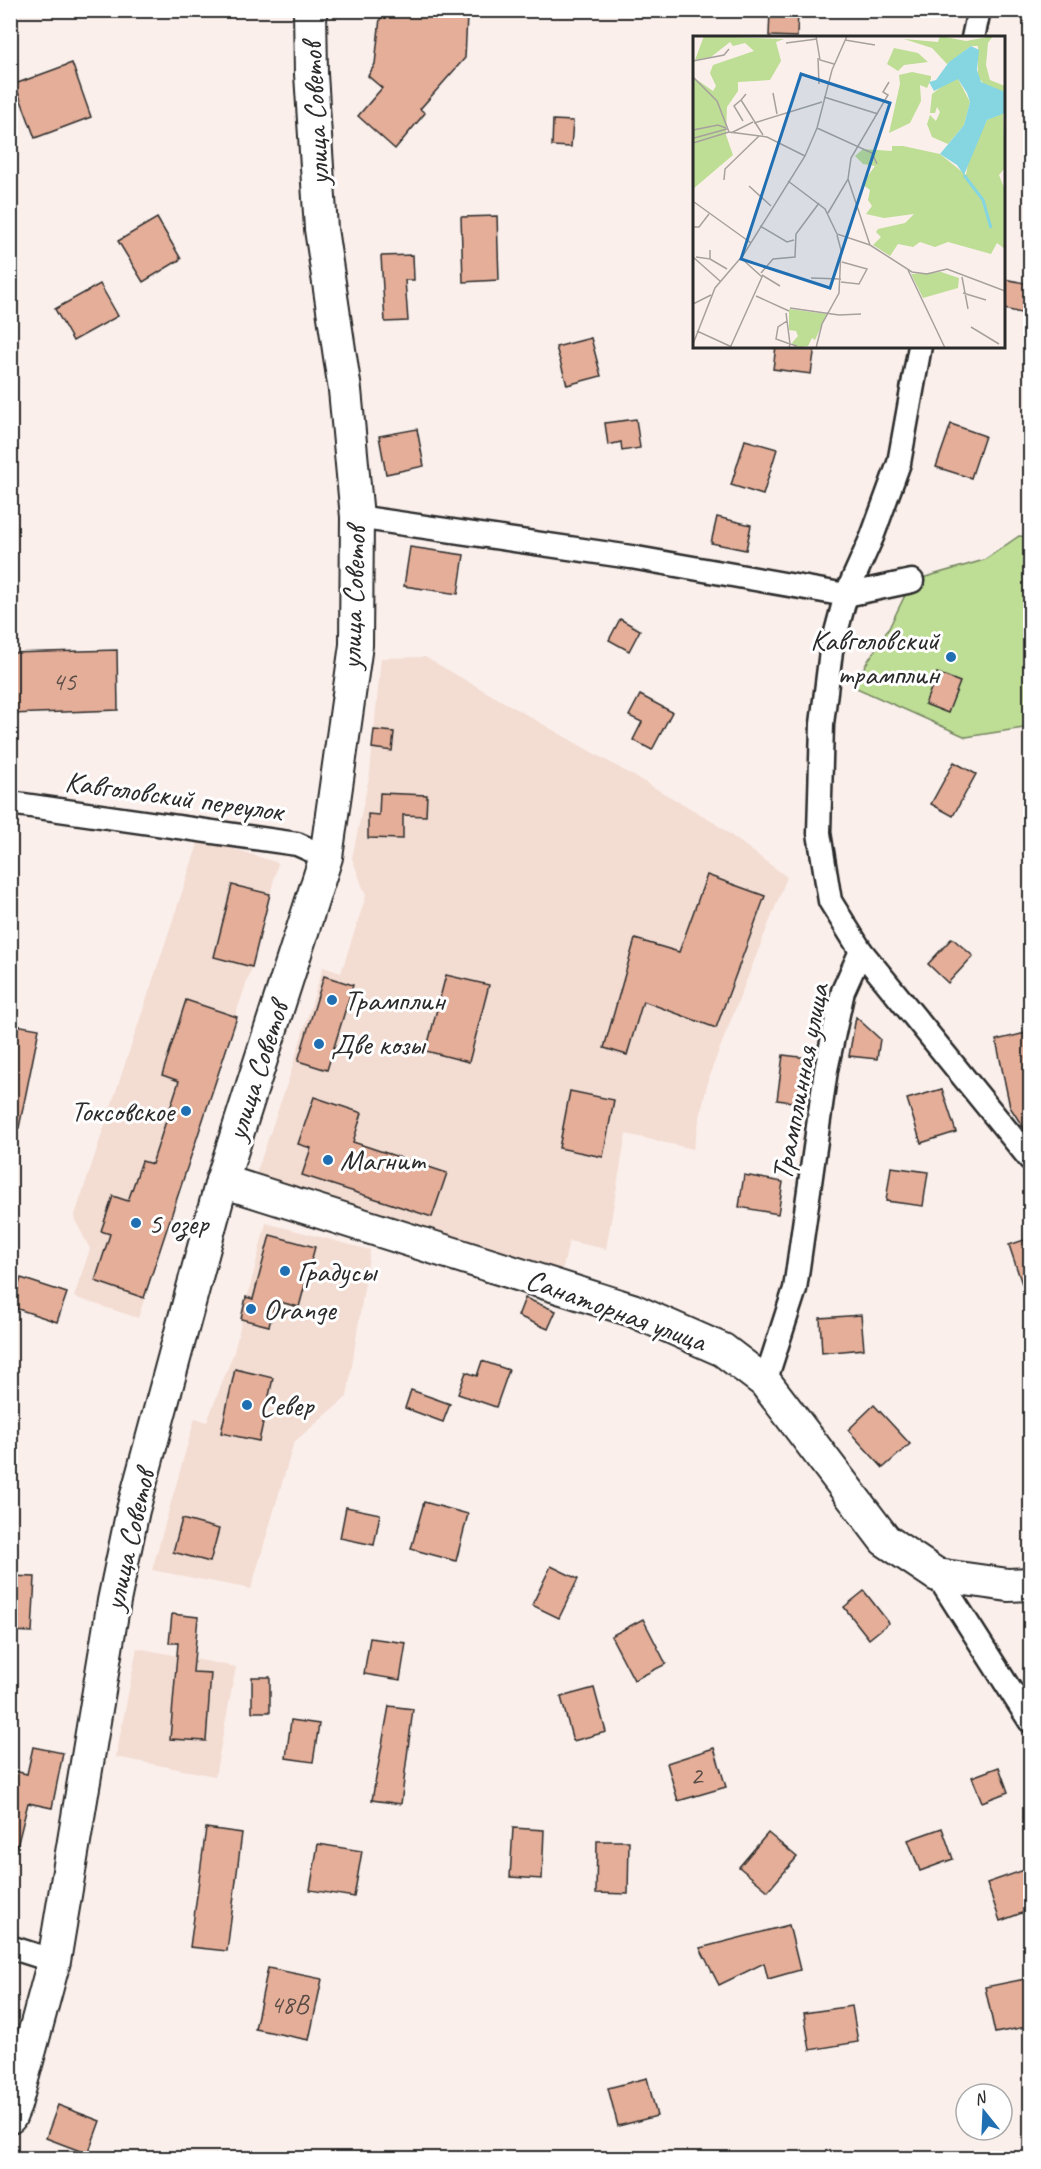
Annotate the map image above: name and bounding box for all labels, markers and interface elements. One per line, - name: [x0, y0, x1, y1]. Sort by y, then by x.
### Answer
- street label: улица Советов: [292, 36, 338, 188]
- inset map: [693, 36, 1005, 348]
- street label: улица Советов: [331, 521, 375, 672]
- place label: Кавголовский трамплин: [810, 621, 942, 693]
- marker: Кавголовский трамплин: [944, 650, 958, 664]
- house number: 45: [52, 664, 78, 698]
- street label: Кавголовский переулок: [63, 762, 288, 830]
- street label: Трамплинная улица: [762, 979, 838, 1183]
- place label: Трамплин: [344, 981, 446, 1019]
- street label: улица Советов: [216, 992, 299, 1147]
- marker: Трамплин: [325, 993, 339, 1007]
- place label: Две козы: [331, 1025, 426, 1063]
- marker: Две козы: [312, 1037, 326, 1051]
- place label: Токсовское: [71, 1092, 176, 1130]
- marker: Токсовское: [179, 1104, 193, 1118]
- place label: Магнит: [340, 1141, 426, 1179]
- marker: Магнит: [321, 1153, 335, 1167]
- place label: 5 озер: [148, 1204, 210, 1242]
- marker: 5 озер: [129, 1216, 143, 1230]
- place label: Градусы: [297, 1252, 378, 1290]
- street label: Санаторная улица: [521, 1260, 713, 1361]
- marker: Градусы: [278, 1264, 292, 1278]
- place label: Orange: [263, 1290, 338, 1328]
- marker: Orange: [244, 1302, 258, 1316]
- place label: Север: [259, 1386, 315, 1424]
- marker: Север: [240, 1398, 254, 1412]
- street label: улица Советов: [94, 1461, 165, 1616]
- house number: 2: [690, 1758, 704, 1792]
- house number: 48В: [270, 1987, 310, 2021]
- north arrow: [954, 2082, 1014, 2142]
- text: N: [972, 2087, 990, 2110]

